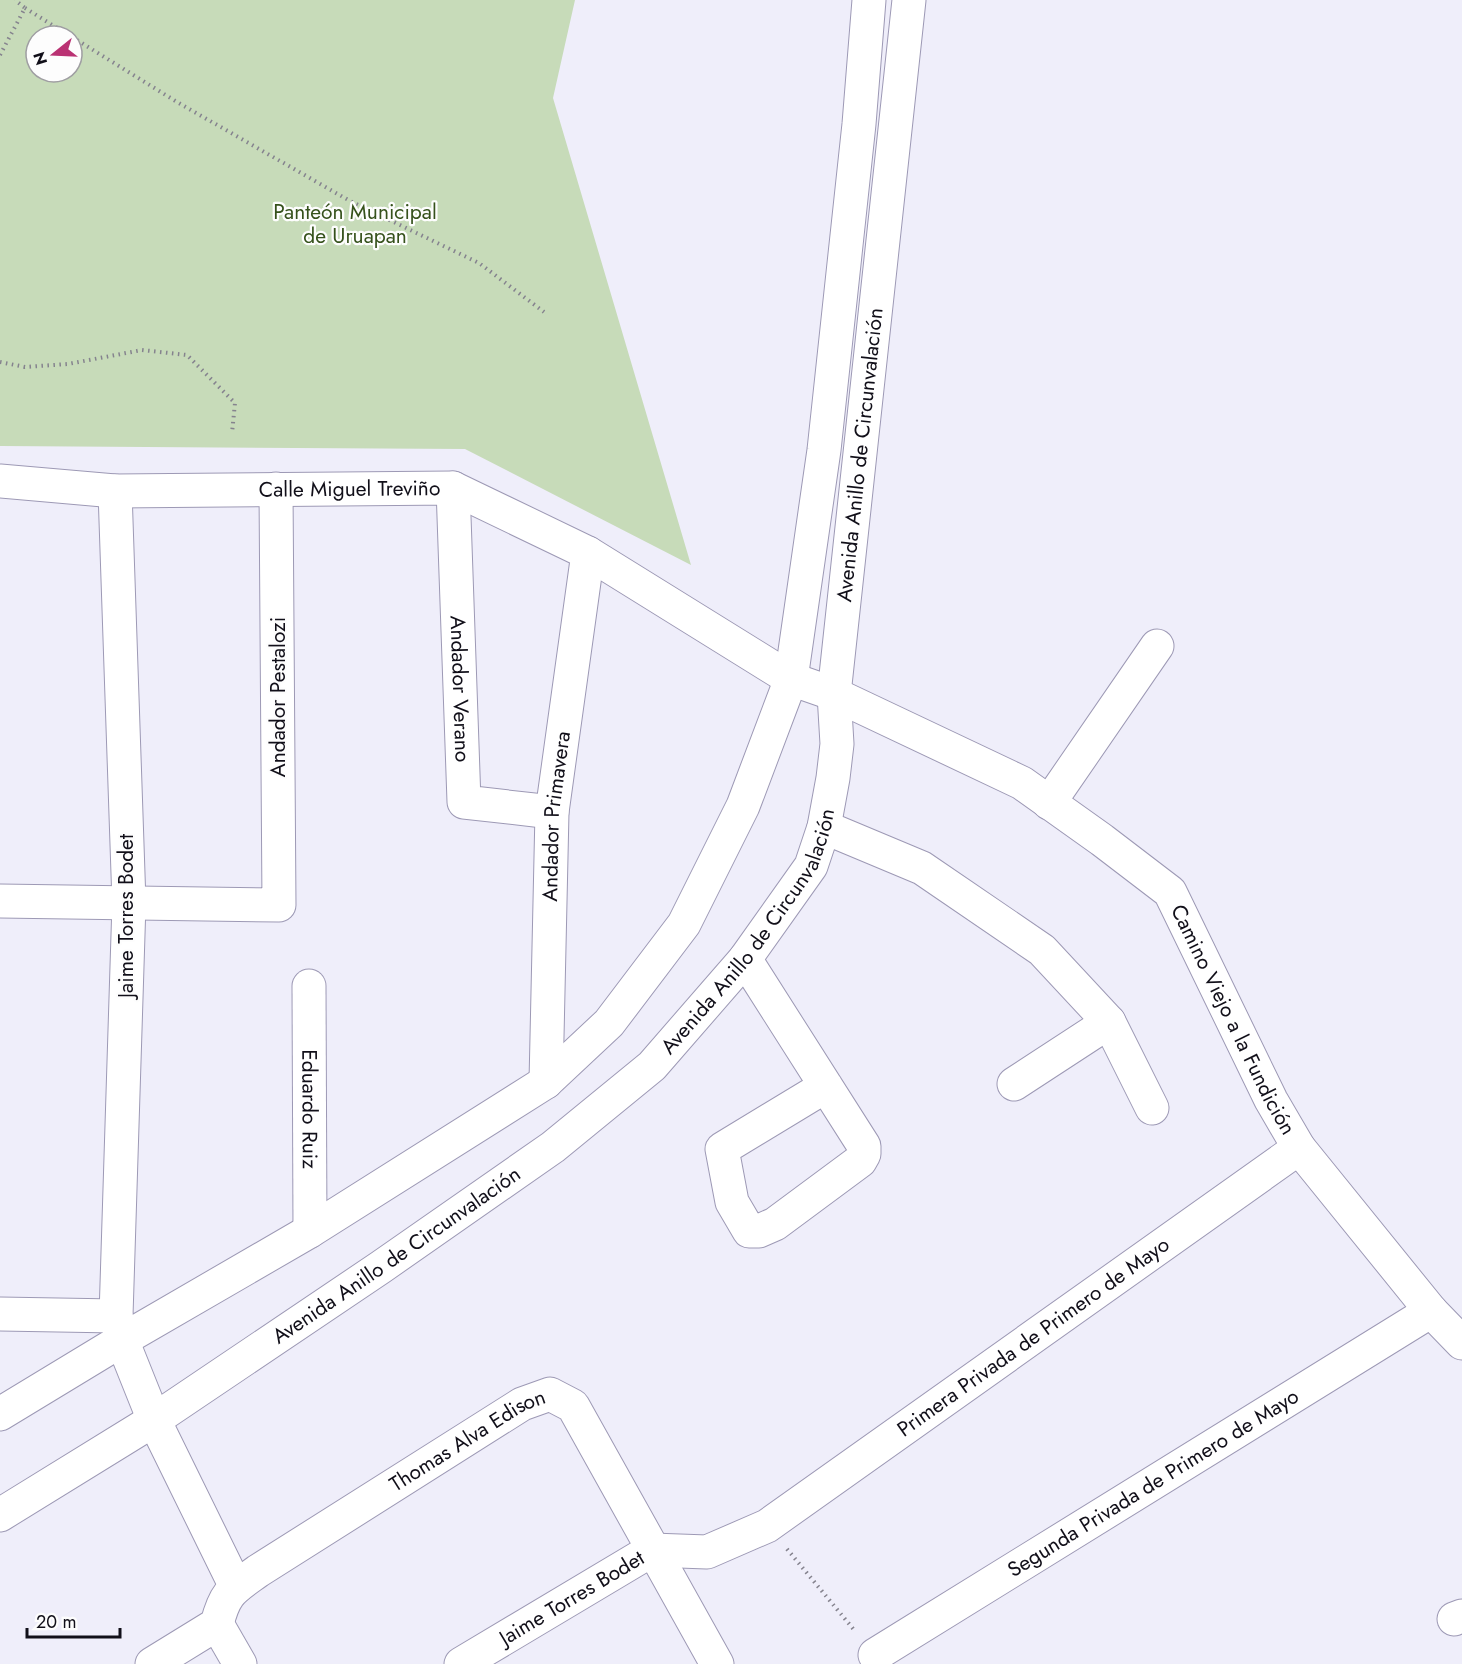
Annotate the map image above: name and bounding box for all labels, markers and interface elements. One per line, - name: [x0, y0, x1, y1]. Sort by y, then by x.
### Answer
- north arrow: [24, 24, 84, 84]
- text: N: [27, 49, 53, 68]
- park label: Panteón Municipal de Uruapan: [273, 197, 437, 251]
- street label: Avenida Anillo de Circunvalación: [829, 306, 891, 603]
- street label: Calle Miguel Treviño: [259, 473, 440, 505]
- street label: Andador Verano: [442, 615, 478, 763]
- street label: Andador Pestalozi: [263, 617, 293, 777]
- street label: Andador Primavera: [535, 729, 578, 902]
- street label: Avenida Anillo de Circunvalación: [654, 806, 842, 1061]
- street label: Jaime Torres Bodet: [111, 834, 141, 1001]
- street label: Camino Viejo a la Fundición: [1163, 899, 1303, 1140]
- street label: Eduardo Ruiz: [294, 1049, 325, 1169]
- street label: Avenida Anillo de Circunvalación: [266, 1159, 527, 1351]
- street label: Primera Privada de Primero de Mayo: [891, 1230, 1175, 1444]
- street label: Segunda Privada de Primero de Mayo: [1002, 1381, 1305, 1585]
- street label: Thomas Alva Edison: [384, 1382, 549, 1499]
- street label: Jaime Torres Bodet: [491, 1543, 650, 1654]
- scale bar: [27, 1601, 120, 1639]
- text: 20 m: [36, 1609, 76, 1635]

